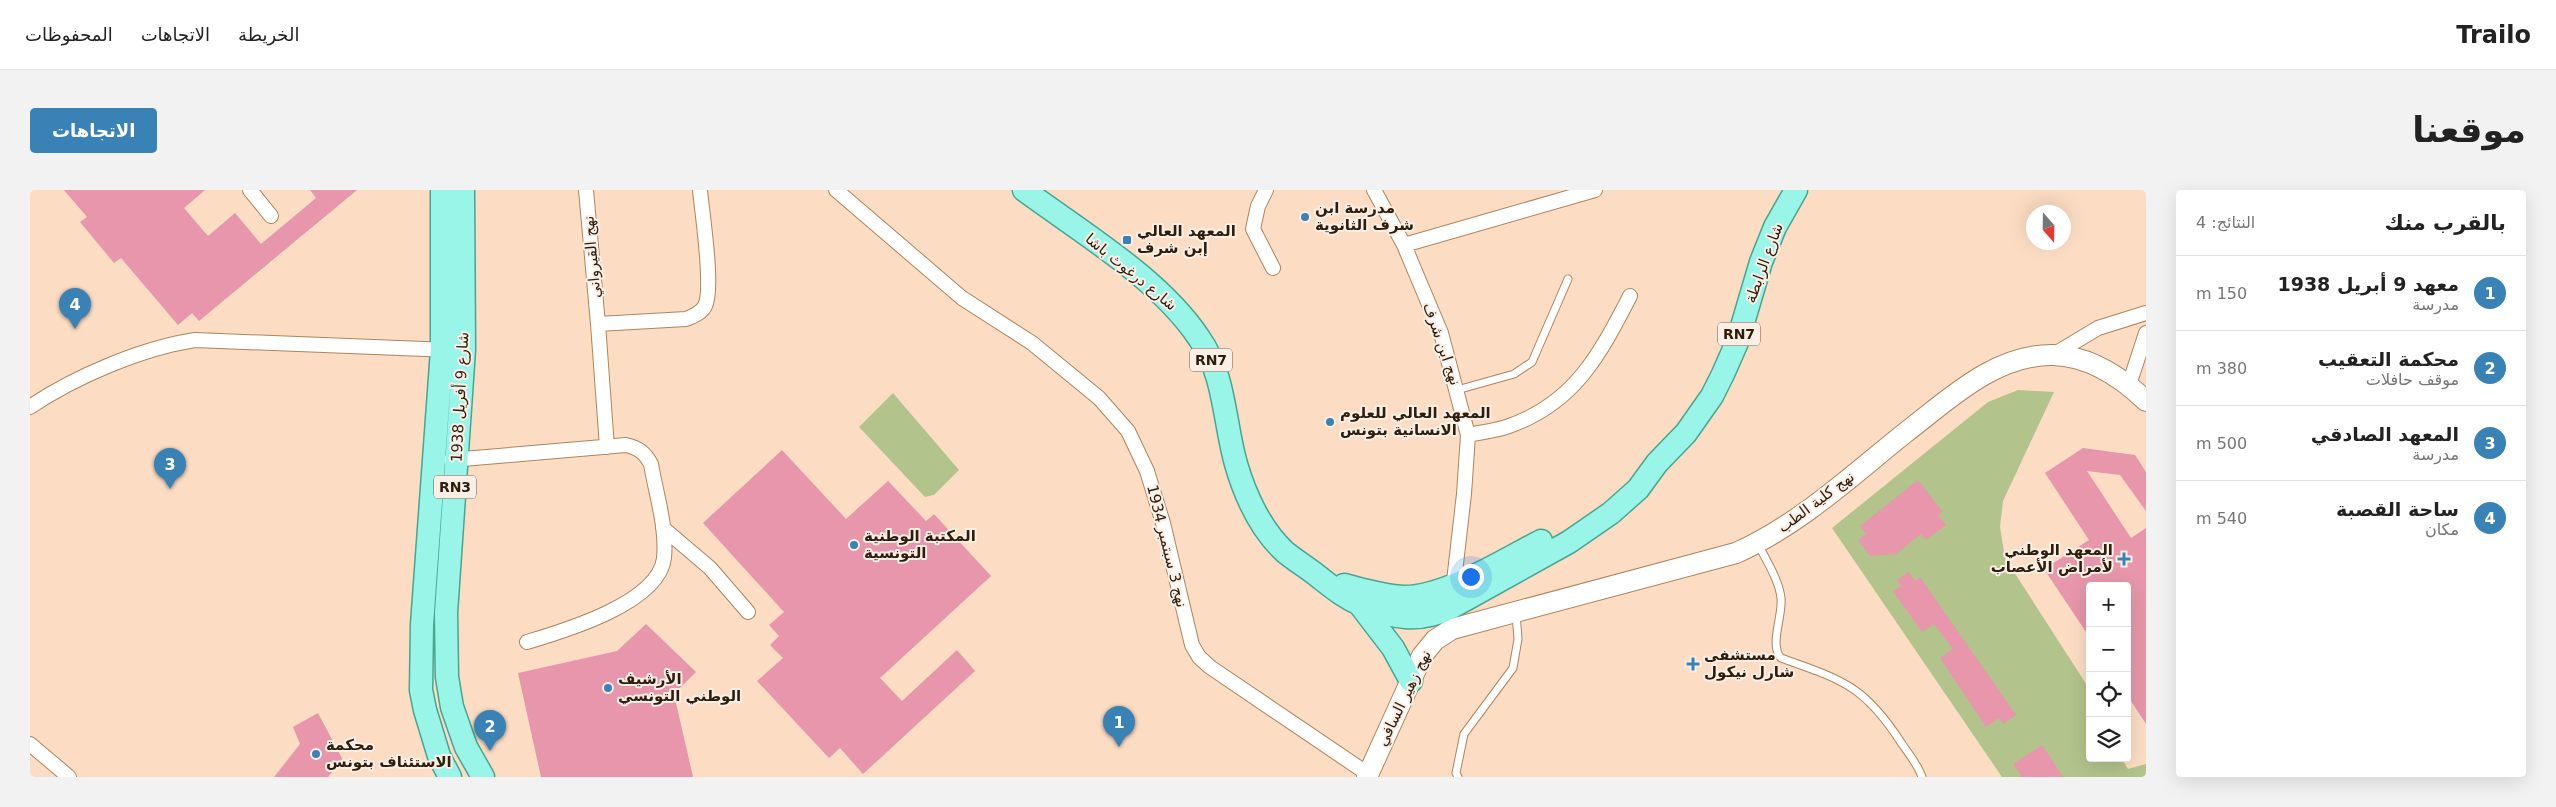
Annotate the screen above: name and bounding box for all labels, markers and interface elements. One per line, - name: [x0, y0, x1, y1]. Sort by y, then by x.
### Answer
- text: Trailo: [2456, 21, 2531, 49]
- text: المحفوظات: [25, 24, 113, 45]
- text: الاتجاهات: [141, 24, 210, 45]
- text: الخريطة: [238, 24, 299, 45]
- button: الاتجاهات: [30, 108, 157, 153]
- text: موقعنا: [2412, 110, 2526, 150]
- place label: مدرسة ابن شرف الثانوية: [1315, 199, 1414, 234]
- north arrow: [2026, 205, 2071, 250]
- marker: مدرسة ابن شرف الثانوية: [1299, 211, 1311, 223]
- text: بالقرب منك: [2385, 211, 2506, 235]
- text: النتائج: 4: [2196, 213, 2255, 232]
- street label: نهج القيرواني: [579, 215, 606, 299]
- street label: شارع الرابطة: [1741, 221, 1787, 305]
- place label: المعهد العالي إبن شرف: [1137, 222, 1236, 257]
- street label: شارع درغوث باشا: [1082, 230, 1180, 314]
- marker: المعهد العالي إبن شرف: [1121, 234, 1133, 246]
- text: معهد 9 أبريل 1938: [2277, 273, 2459, 295]
- text: 150 m: [2196, 284, 2247, 303]
- text: 1: [2484, 284, 2496, 303]
- pin: 4: [59, 288, 91, 329]
- text: مدرسة: [2412, 295, 2459, 314]
- street label: نهج ابن شرف: [1419, 300, 1465, 388]
- road number: RN7: [1718, 322, 1760, 346]
- street label: شارع 9 أفريل 1938: [447, 331, 472, 463]
- road number: RN7: [1190, 348, 1232, 372]
- text: محكمة التعقيب: [2318, 348, 2459, 370]
- text: 380 m: [2196, 359, 2247, 378]
- text: 2: [2484, 359, 2496, 378]
- text: موقف حافلات: [2366, 370, 2459, 389]
- place label: المعهد العالي للعلوم الانسانية بتونس: [1340, 404, 1491, 439]
- marker: المعهد العالي للعلوم الانسانية بتونس: [1324, 416, 1336, 428]
- text: المعهد الصادقي: [2311, 423, 2459, 445]
- text: 500 m: [2196, 434, 2247, 453]
- text: 3: [2484, 434, 2496, 453]
- text: مدرسة: [2412, 445, 2459, 464]
- pin: 3: [154, 448, 186, 489]
- street label: نهج كلية الطب: [1774, 468, 1858, 536]
- road number: RN3: [434, 476, 476, 498]
- street label: نهج 3 سبتمبر 1934: [1143, 483, 1191, 609]
- text: ساحة القصبة: [2336, 498, 2459, 520]
- text: 540 m: [2196, 509, 2247, 528]
- text: 4: [2484, 509, 2496, 528]
- text: مكان: [2425, 520, 2459, 539]
- place label: المكتبة الوطنية التونسية: [864, 527, 976, 562]
- marker: المكتبة الوطنية التونسية: [848, 539, 860, 551]
- place label: المعهد الوطني لأمراض الأعصاب: [1991, 541, 2113, 576]
- marker: المعهد الوطني لأمراض الأعصاب: [2117, 552, 2131, 566]
- your location: [1458, 564, 1484, 590]
- map controls: [2086, 582, 2131, 762]
- button: +: [2086, 582, 2131, 627]
- button: −: [2086, 627, 2131, 672]
- place label: مستشفى شارل نيكول: [1704, 646, 1794, 681]
- street label: نهج زهير السافي: [1373, 647, 1436, 749]
- marker: مستشفى شارل نيكول: [1686, 657, 1700, 671]
- place label: الأرشيف الوطني التونسي: [618, 670, 741, 705]
- button: locate: [2086, 672, 2131, 717]
- marker: الأرشيف الوطني التونسي: [602, 682, 614, 694]
- pin: 1: [1103, 706, 1135, 747]
- pin: 2: [474, 710, 506, 751]
- button: layers: [2086, 717, 2131, 762]
- place label: محكمة الاستئناف بتونس: [326, 736, 452, 771]
- marker: محكمة الاستئناف بتونس: [310, 748, 322, 760]

